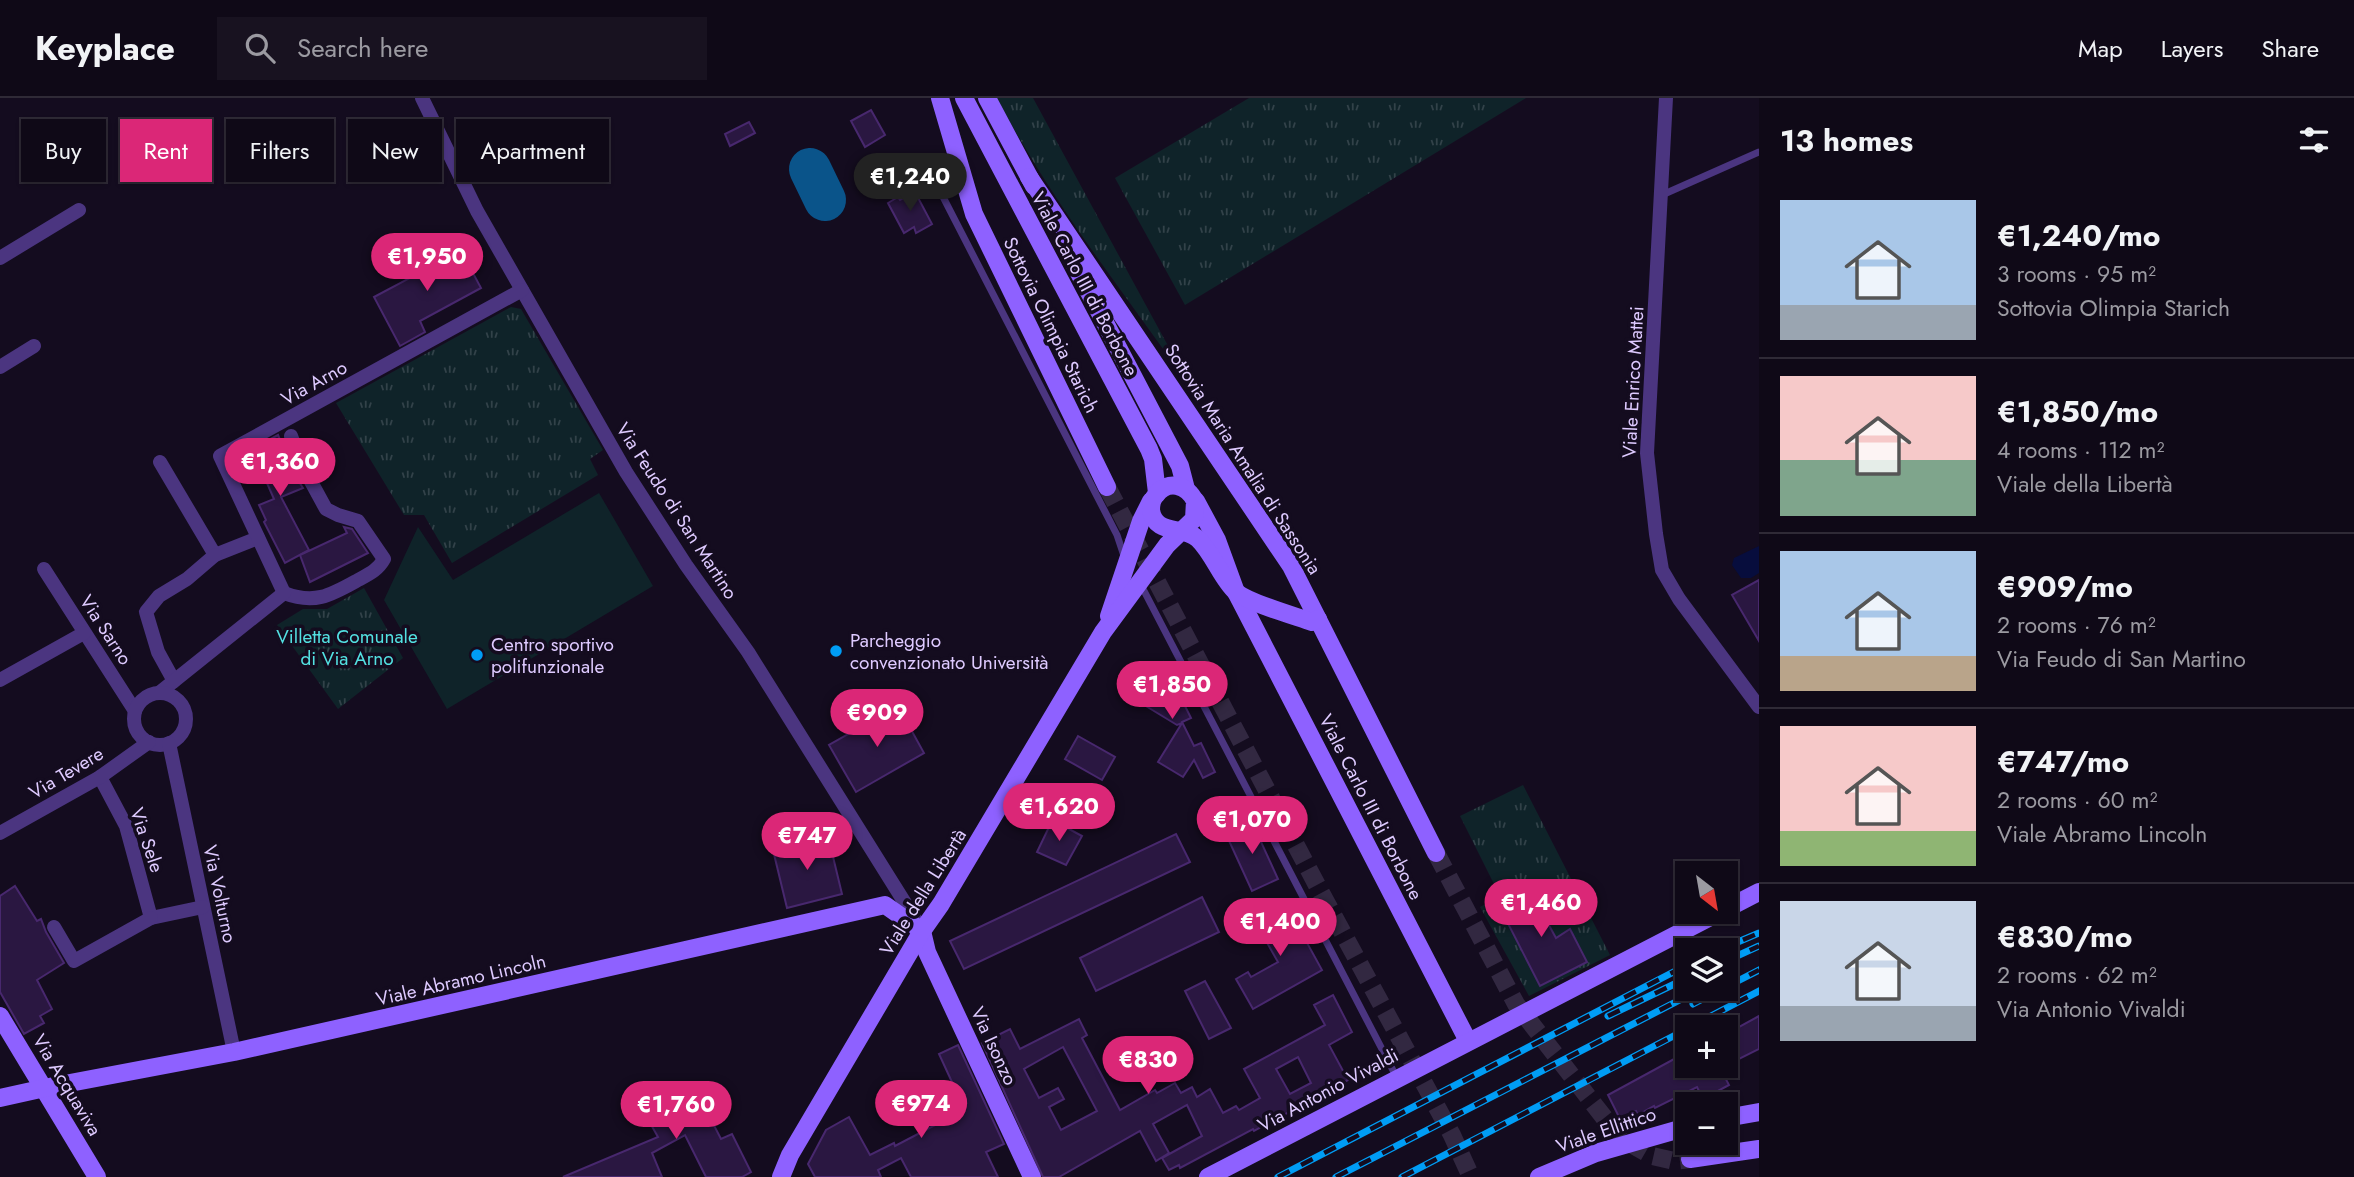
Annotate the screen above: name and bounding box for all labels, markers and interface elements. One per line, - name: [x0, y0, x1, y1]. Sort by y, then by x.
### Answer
- search box: [217, 17, 707, 80]
- text: Keyplace: [35, 25, 175, 72]
- icon: search: [241, 29, 279, 67]
- text: Search here: [297, 29, 428, 67]
- text: Map: [2078, 31, 2123, 66]
- text: Layers: [2161, 31, 2223, 66]
- text: Share: [2261, 31, 2319, 66]
- chip: Buy: [21, 119, 106, 182]
- chip: Rent: [120, 119, 212, 182]
- chip: Filters: [226, 119, 334, 182]
- chip: New: [348, 119, 442, 182]
- chip: Apartment: [456, 119, 609, 182]
- text: 13 homes: [1780, 119, 1913, 162]
- icon: filters: [2295, 121, 2333, 159]
- pin: €1,240: [853, 153, 967, 213]
- text: €1,240: [870, 159, 950, 193]
- street label: Viale Carlo III di Borbone: [1025, 187, 1145, 381]
- text: €1,240/mo: [1997, 214, 2161, 257]
- icon: home: [1836, 228, 1920, 312]
- street label: Sottovia Olimpia Starich: [997, 233, 1105, 417]
- pin: €1,950: [370, 234, 484, 293]
- text: €1,950: [387, 239, 467, 273]
- text: 3 rooms · 95 m²: [1997, 257, 2156, 291]
- text: Sottovia Olimpia Starich: [1997, 291, 2230, 325]
- street label: Viale Enrico Mattei: [1616, 305, 1650, 459]
- street label: Sottovia Maria Amalia di Sassonia: [1158, 338, 1328, 580]
- street label: Via Arno: [276, 354, 352, 412]
- text: €1,850/mo: [1997, 390, 2158, 433]
- icon: home: [1836, 404, 1920, 488]
- street label: Via Feudo di San Martino: [610, 417, 744, 605]
- text: 4 rooms · 112 m²: [1997, 433, 2164, 467]
- pin: €1,360: [223, 438, 337, 498]
- text: €1,360: [240, 444, 320, 478]
- text: Viale della Libertà: [1997, 467, 2173, 501]
- text: €909/mo: [1997, 565, 2133, 608]
- icon: home: [1836, 579, 1920, 663]
- street label: Via Sarno: [73, 590, 139, 670]
- text: 2 rooms · 76 m²: [1997, 608, 2156, 642]
- park label: Villetta Comunale di Via Arno: [276, 623, 418, 672]
- place label: Parcheggio convenzionato Università: [850, 627, 1049, 676]
- place label: Centro sportivo polifunzionale: [491, 631, 614, 680]
- text: Via Feudo di San Martino: [1997, 642, 2246, 676]
- marker: Parcheggio convenzionato Università: [828, 643, 844, 659]
- marker: Centro sportivo polifunzionale: [469, 647, 485, 663]
- pin: €1,850: [1115, 662, 1229, 721]
- text: €1,850: [1133, 667, 1211, 701]
- pin: €909: [836, 690, 918, 749]
- text: €909: [846, 695, 908, 729]
- street label: Viale Carlo III di Borbone: [1312, 709, 1430, 905]
- street label: Via Tevere: [24, 740, 109, 806]
- text: €747/mo: [1997, 740, 2129, 783]
- icon: home: [1836, 754, 1920, 838]
- text: 2 rooms · 60 m²: [1997, 783, 2157, 817]
- pin: €1,620: [1002, 784, 1116, 843]
- text: €1,620: [1019, 789, 1099, 823]
- pin: €1,070: [1195, 796, 1309, 856]
- text: €1,070: [1213, 802, 1291, 836]
- street label: Via Sele: [123, 804, 171, 876]
- pin: €747: [766, 812, 848, 872]
- text: Viale Abramo Lincoln: [1997, 817, 2207, 851]
- text: €747: [778, 818, 836, 852]
- street label: Viale della Libertà: [873, 823, 973, 961]
- street label: Via Volturno: [196, 843, 244, 945]
- north arrow: [1675, 861, 1738, 924]
- map controls: [1675, 861, 1738, 1155]
- pin: €1,460: [1484, 880, 1598, 939]
- text: €1,460: [1501, 885, 1581, 919]
- pin: €1,400: [1223, 898, 1337, 958]
- text: €1,400: [1240, 904, 1320, 938]
- text: €830/mo: [1997, 915, 2132, 958]
- icon: home: [1836, 929, 1920, 1013]
- button: layers: [1675, 938, 1738, 1001]
- street label: Viale Abramo Lincoln: [373, 947, 549, 1013]
- text: 2 rooms · 62 m²: [1997, 958, 2157, 992]
- text: Via Antonio Vivaldi: [1997, 992, 2186, 1026]
- street label: Via Isonzo: [964, 1002, 1024, 1090]
- button: +: [1675, 1015, 1738, 1078]
- street label: Via Acquaviva: [26, 1029, 108, 1141]
- pin: €830: [1107, 1037, 1189, 1096]
- street label: Via Antonio Vivaldi: [1253, 1041, 1403, 1139]
- text: €830: [1119, 1042, 1178, 1076]
- pin: €974: [880, 1080, 962, 1140]
- pin: €1,760: [619, 1082, 733, 1141]
- text: €974: [891, 1086, 951, 1120]
- text: €1,760: [637, 1087, 715, 1121]
- button: −: [1675, 1092, 1738, 1155]
- street label: Viale Ellittico: [1552, 1100, 1660, 1160]

